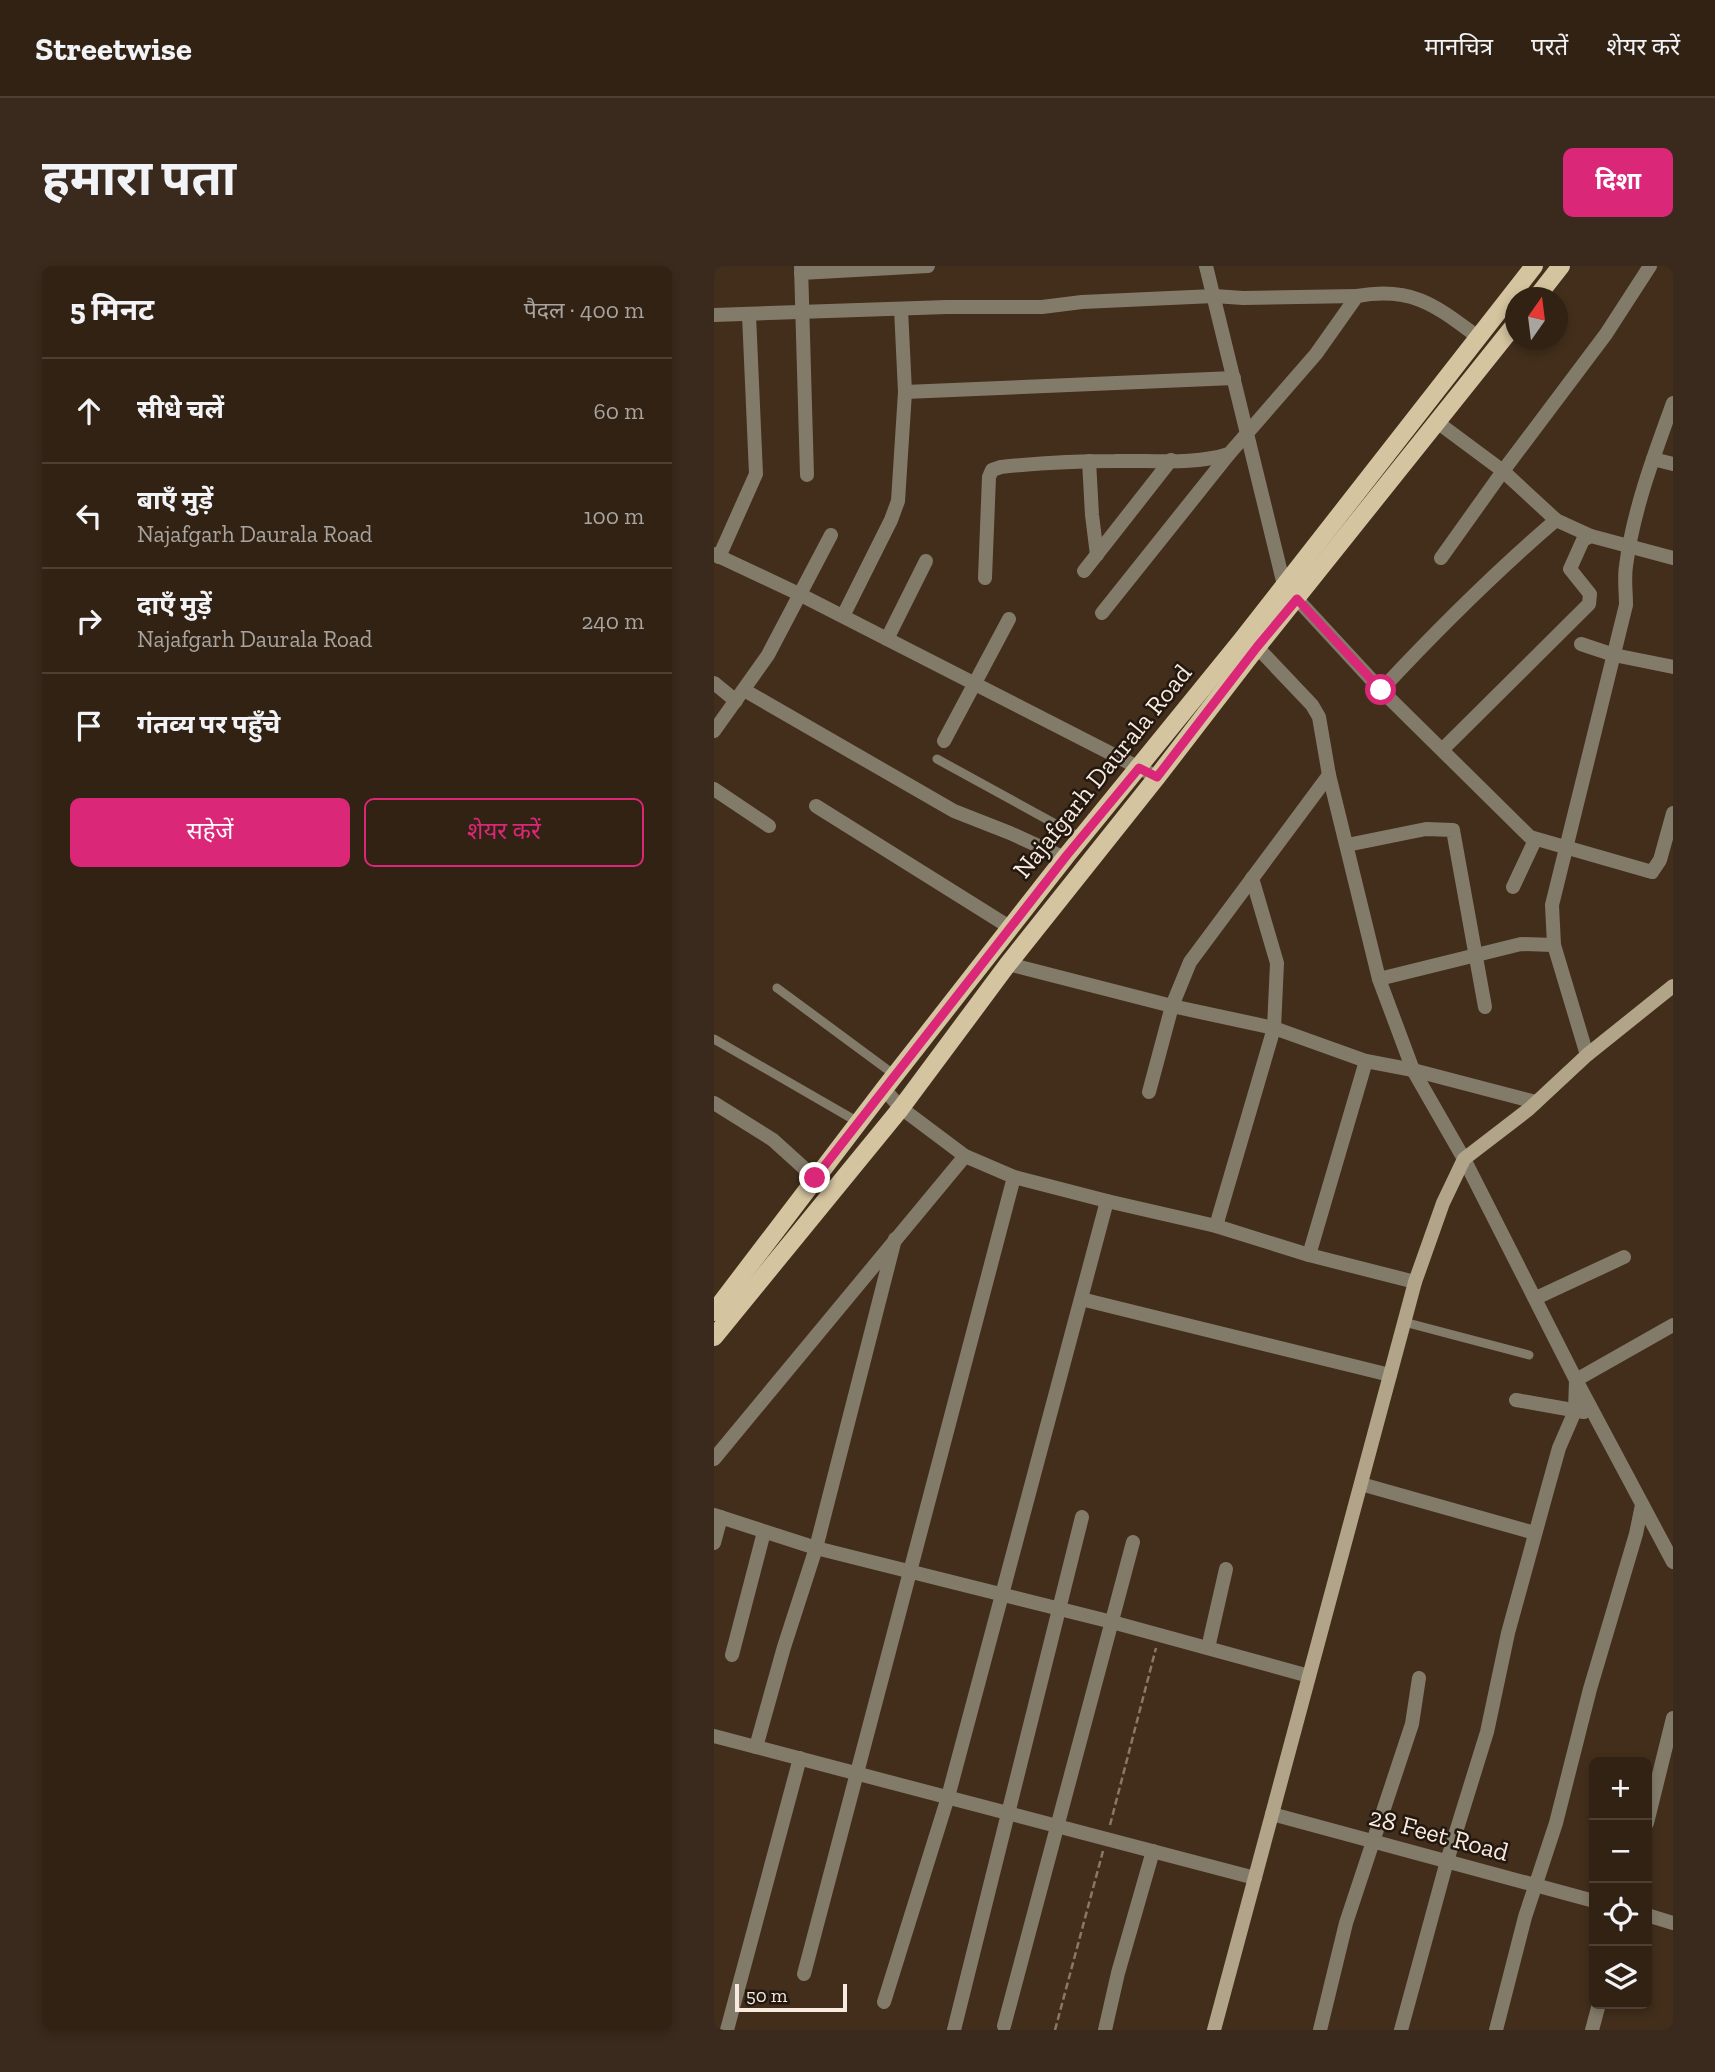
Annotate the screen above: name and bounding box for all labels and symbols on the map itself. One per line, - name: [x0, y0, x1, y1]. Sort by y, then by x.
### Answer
- north arrow: [1505, 287, 1568, 350]
- street label: Najafgarh Daurala Road: [1006, 657, 1198, 885]
- route start: [1365, 674, 1396, 705]
- route end: [799, 1162, 830, 1193]
- street label: 28 Feet Road: [1366, 1800, 1512, 1868]
- scale bar: [735, 1981, 847, 2013]

